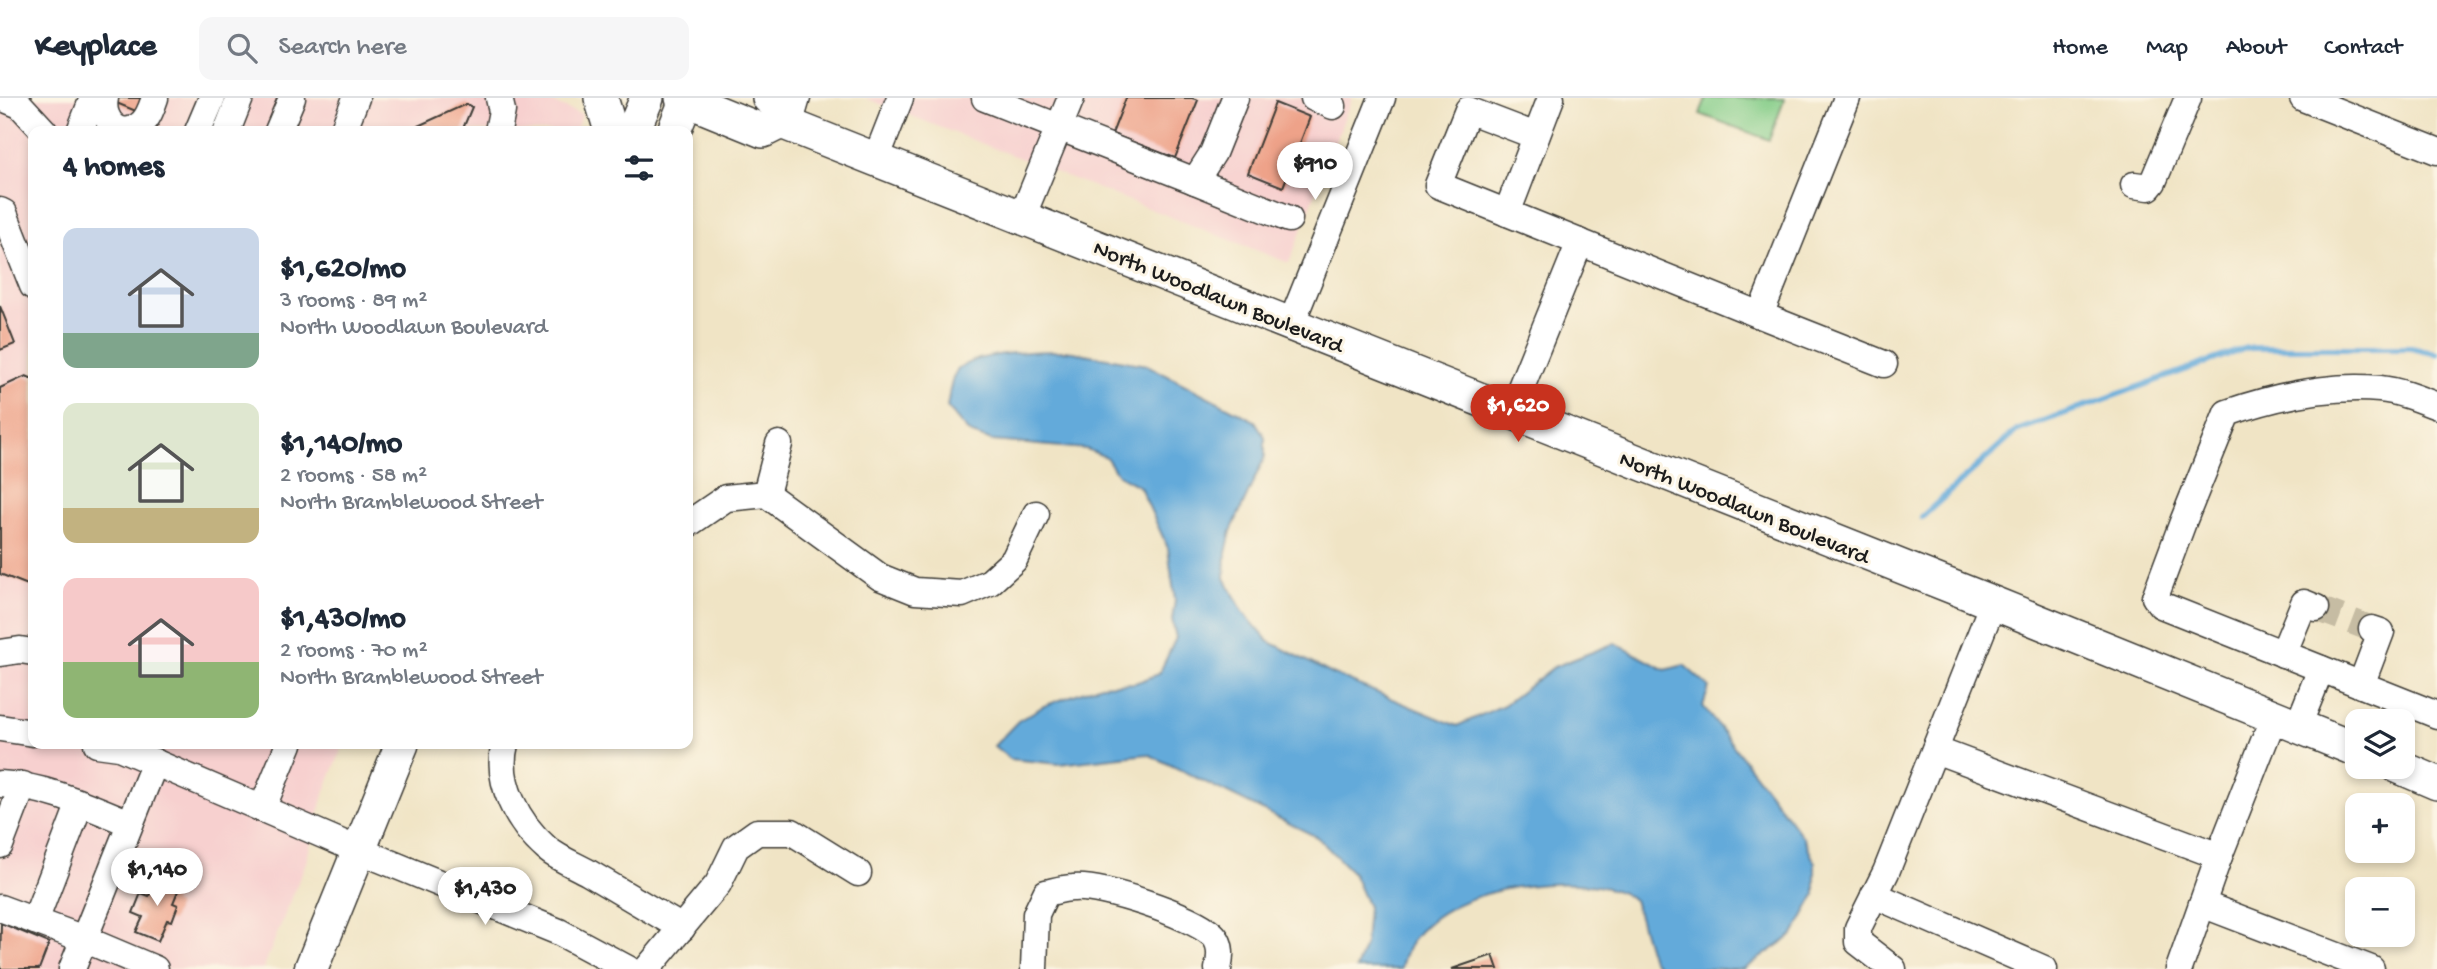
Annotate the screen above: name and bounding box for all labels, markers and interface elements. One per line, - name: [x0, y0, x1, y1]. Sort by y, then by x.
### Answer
- search box: [199, 17, 689, 80]
- text: Keyplace: [35, 29, 157, 67]
- icon: search: [223, 29, 261, 67]
- text: Search here: [279, 33, 407, 64]
- text: Home: [2052, 34, 2108, 63]
- text: Map: [2146, 34, 2188, 63]
- text: About: [2226, 34, 2286, 63]
- text: Contact: [2324, 34, 2402, 63]
- pin: $910: [1274, 142, 1356, 202]
- icon: filters: [620, 149, 658, 187]
- text: 4 homes: [63, 151, 164, 186]
- text: $910: [1293, 151, 1337, 178]
- street label: North Woodlawn Boulevard: [1089, 236, 1348, 361]
- text: $1,620/mo: [280, 253, 406, 288]
- icon: home: [119, 256, 203, 340]
- text: 3 rooms · 89 m²: [280, 288, 427, 315]
- text: North Woodlawn Boulevard: [280, 315, 547, 342]
- pin: $1,620: [1461, 384, 1575, 444]
- text: $1,620: [1487, 393, 1549, 420]
- text: $1,140/mo: [280, 428, 402, 463]
- icon: home: [119, 431, 203, 515]
- street label: North Woodlawn Boulevard: [1615, 447, 1874, 572]
- text: 2 rooms · 58 m²: [280, 463, 427, 490]
- text: North Bramblewood Street: [280, 490, 542, 517]
- text: $1,430/mo: [280, 603, 406, 638]
- icon: home: [119, 606, 203, 690]
- text: 2 rooms · 70 m²: [280, 638, 428, 665]
- text: North Bramblewood Street: [280, 665, 542, 692]
- map controls: [2345, 709, 2415, 947]
- button: layers: [2345, 709, 2415, 779]
- button: +: [2345, 793, 2415, 863]
- pin: $1,140: [100, 848, 214, 908]
- text: $1,140: [127, 857, 187, 884]
- pin: $1,430: [428, 868, 542, 927]
- text: $1,430: [454, 876, 516, 903]
- button: −: [2345, 877, 2415, 947]

